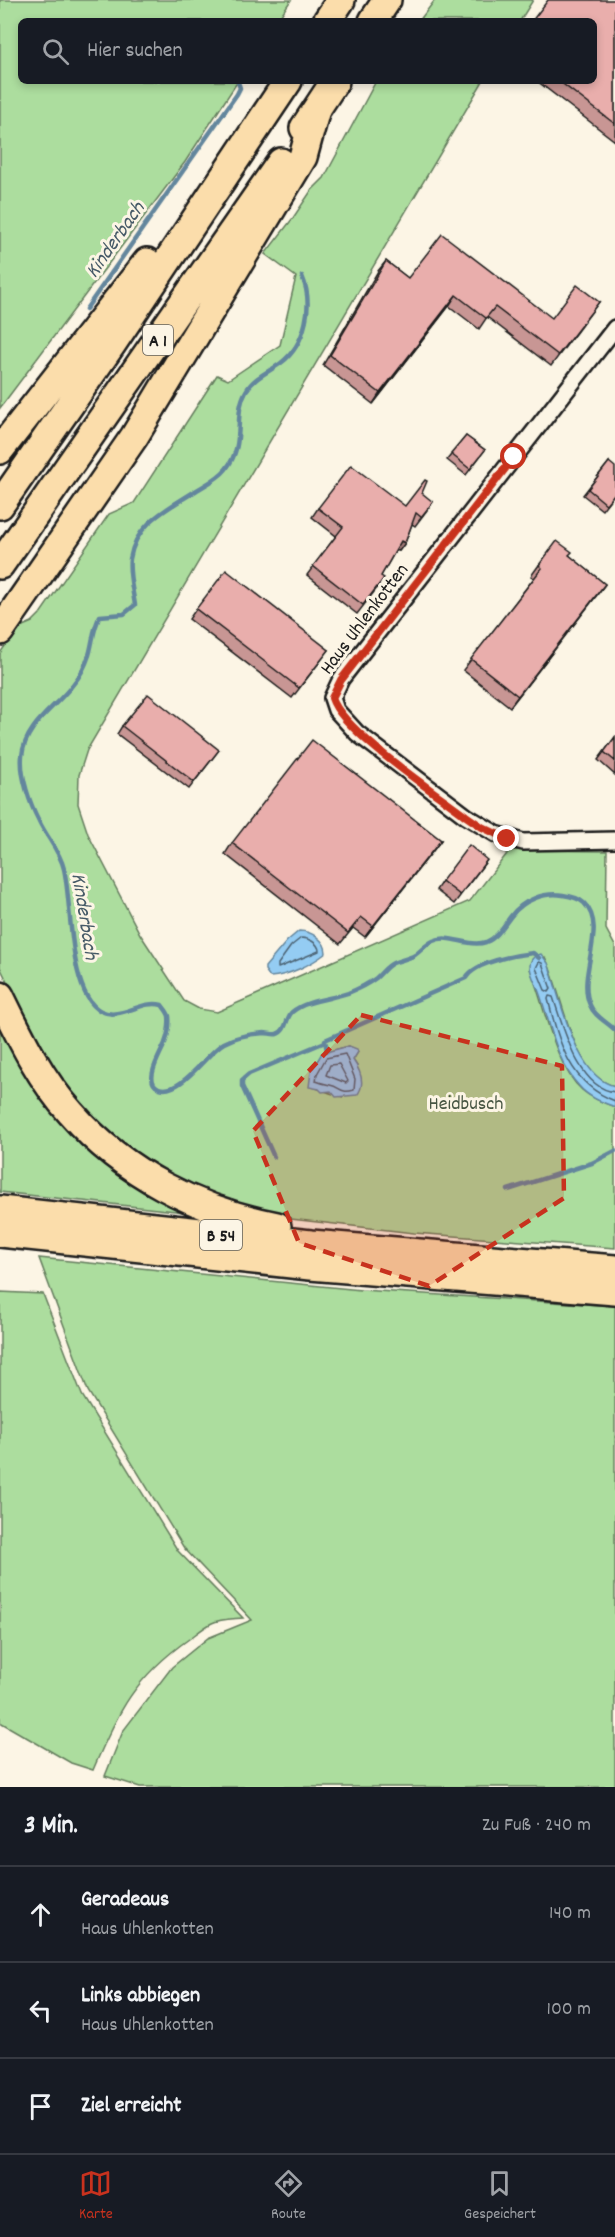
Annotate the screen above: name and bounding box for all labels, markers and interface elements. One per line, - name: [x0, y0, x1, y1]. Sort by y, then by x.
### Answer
- search box: [18, 18, 597, 84]
- icon: search: [39, 35, 72, 68]
- text: Hier suchen: [87, 36, 183, 67]
- water label: Kinderbach: [79, 195, 155, 285]
- road number: A 1: [143, 325, 173, 355]
- route start: [500, 443, 526, 469]
- street label: Haus Uhlenkotten: [314, 558, 417, 681]
- route end: [493, 825, 519, 851]
- water label: Kinderbach: [61, 871, 105, 963]
- park label: Heidbusch: [429, 1091, 503, 1119]
- road number: B 54: [200, 1220, 242, 1250]
- text: 3 Min.: [24, 1808, 78, 1845]
- text: Zu Fuß · 240 m: [482, 1812, 591, 1840]
- text: Geradeaus: [81, 1885, 169, 1916]
- icon: ahead: [24, 1898, 57, 1931]
- text: 140 m: [549, 1900, 591, 1928]
- text: Haus Uhlenkotten: [81, 1916, 214, 1944]
- text: Links abbiegen: [81, 1981, 200, 2012]
- icon: left: [24, 1994, 57, 2027]
- text: 100 m: [547, 1996, 591, 2024]
- text: Haus Uhlenkotten: [81, 2012, 214, 2040]
- icon: arrive: [24, 2090, 57, 2123]
- text: Ziel erreicht: [81, 2091, 181, 2122]
- tab: Karte: [79, 2167, 113, 2226]
- tab: Route: [271, 2167, 306, 2226]
- tab: Gespeichert: [464, 2167, 536, 2226]

